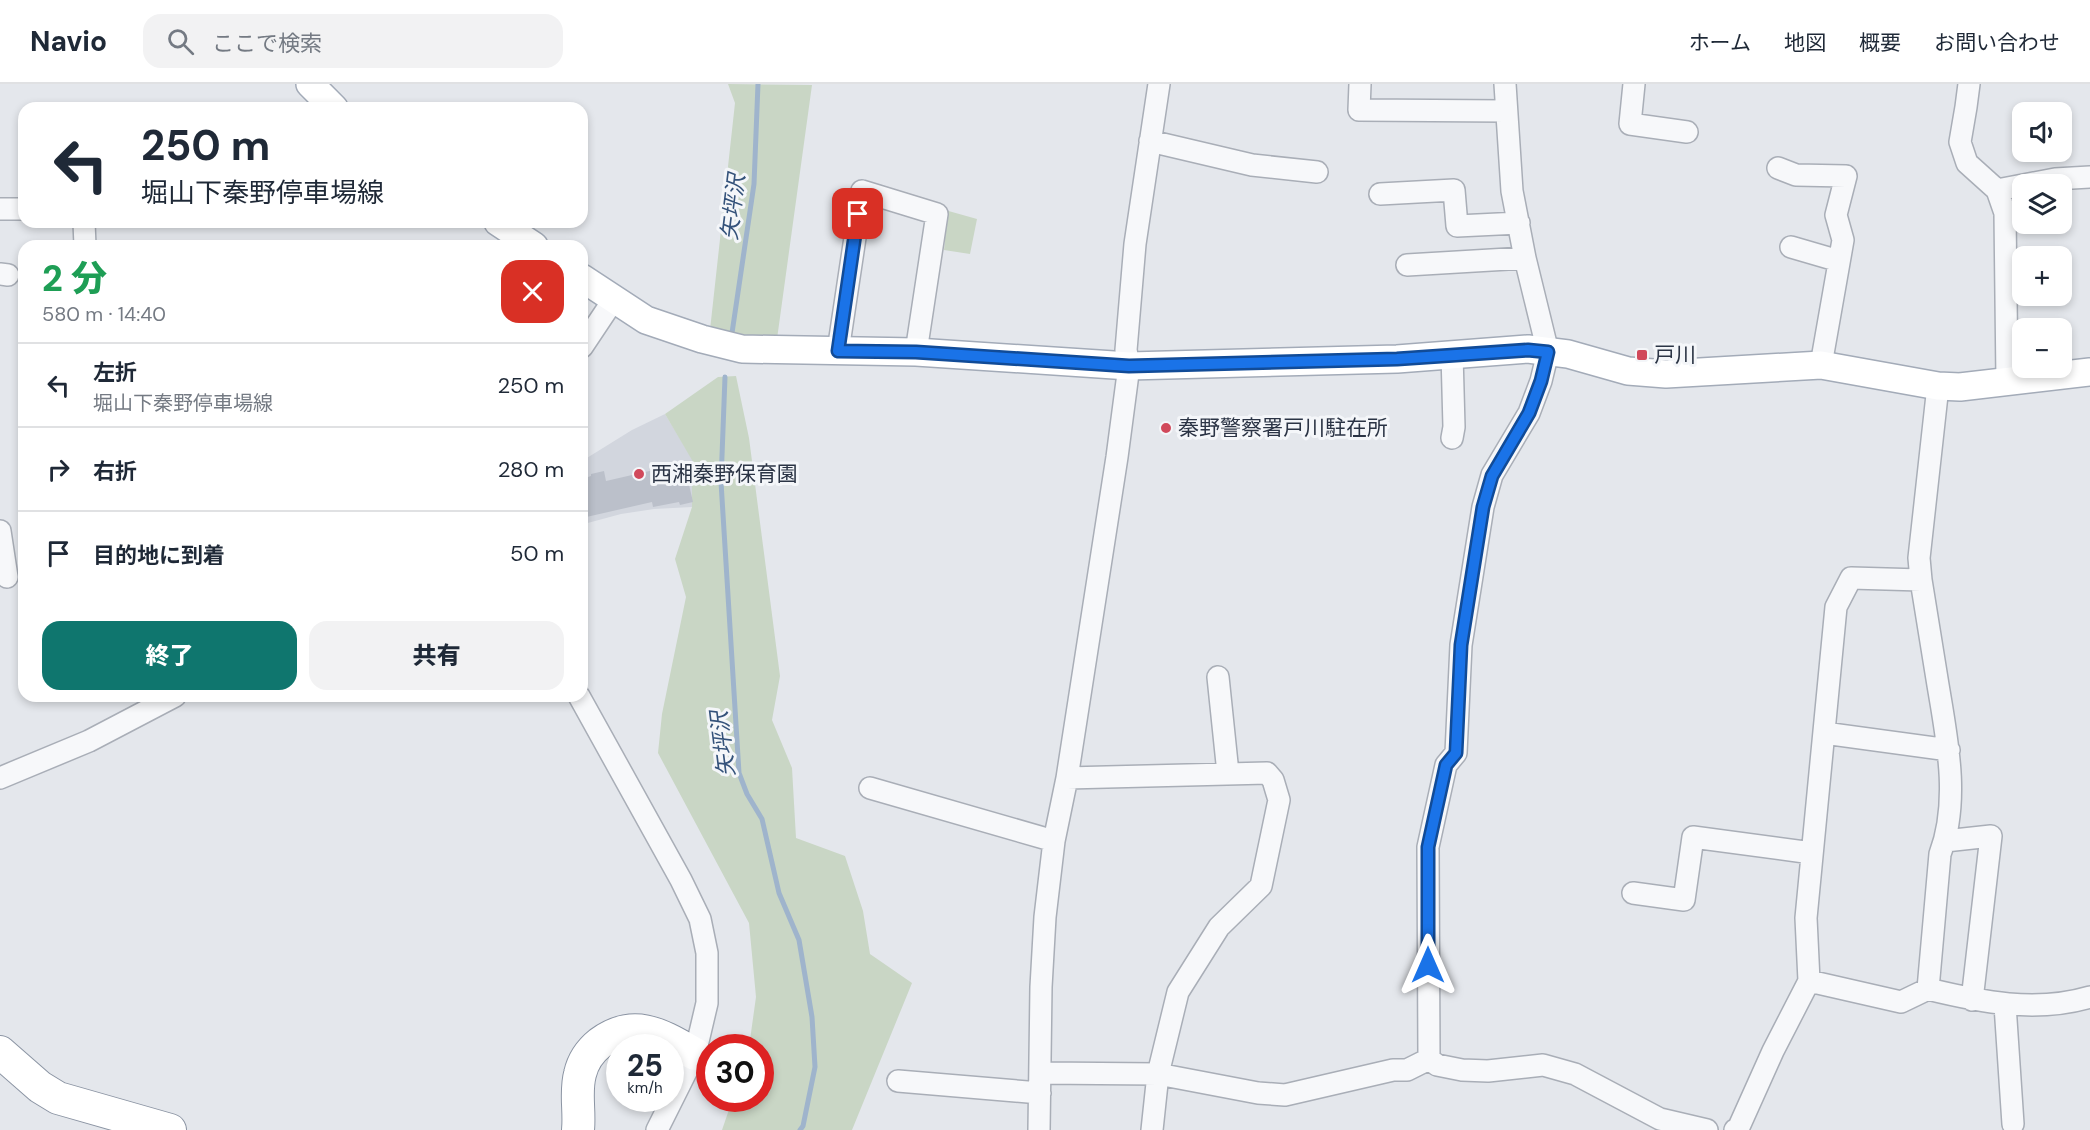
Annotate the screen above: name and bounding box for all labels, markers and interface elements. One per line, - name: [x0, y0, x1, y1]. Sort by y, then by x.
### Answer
- search box: [143, 14, 563, 68]
- text: Navio: [30, 23, 107, 60]
- icon: search: [164, 25, 197, 58]
- text: ここで検索: [212, 29, 322, 58]
- text: ホーム: [1689, 29, 1751, 57]
- text: 地図: [1784, 29, 1826, 57]
- text: 概要: [1859, 29, 1901, 57]
- text: お問い合わせ: [1934, 29, 2060, 57]
- map controls: [2012, 102, 2072, 378]
- button: sound: [2012, 102, 2072, 162]
- text: 250 m: [141, 118, 270, 173]
- icon: left: [42, 126, 120, 204]
- water label: 矢坪沢: [715, 170, 752, 242]
- button: layers: [2012, 174, 2072, 234]
- text: 堀山下秦野停車場線: [141, 175, 384, 210]
- pin: [832, 188, 883, 239]
- icon: arrive: [841, 197, 874, 230]
- button: +: [2012, 246, 2072, 306]
- text: 2 分: [42, 255, 107, 302]
- button: close: [501, 260, 564, 323]
- text: 580 m · 14:40: [42, 301, 166, 327]
- button: −: [2012, 318, 2072, 378]
- place label: 戸川: [1654, 341, 1696, 369]
- marker: 戸川: [1635, 348, 1649, 362]
- text: 左折: [93, 358, 137, 387]
- icon: left: [42, 369, 75, 402]
- text: 250 m: [497, 371, 564, 400]
- text: 堀山下秦野停車場線: [93, 390, 273, 416]
- place label: 秦野警察署戸川駐在所: [1178, 414, 1388, 442]
- marker: 秦野警察署戸川駐在所: [1159, 421, 1173, 435]
- icon: right: [42, 453, 75, 486]
- text: 280 m: [498, 455, 564, 484]
- text: 右折: [93, 457, 137, 486]
- place label: 西湘秦野保育園: [651, 460, 798, 488]
- marker: 西湘秦野保育園: [632, 467, 646, 481]
- icon: arrive: [42, 537, 75, 570]
- text: 50 m: [510, 539, 564, 568]
- text: 目的地に到着: [93, 541, 225, 570]
- button: 終了: [42, 621, 297, 690]
- button: 共有: [309, 621, 564, 690]
- water label: 矢坪沢: [704, 707, 741, 779]
- position arrow: [1396, 933, 1460, 997]
- speed limit sign: 30: [696, 1034, 774, 1112]
- text: 25: [627, 1046, 663, 1085]
- text: km/h: [627, 1078, 663, 1098]

